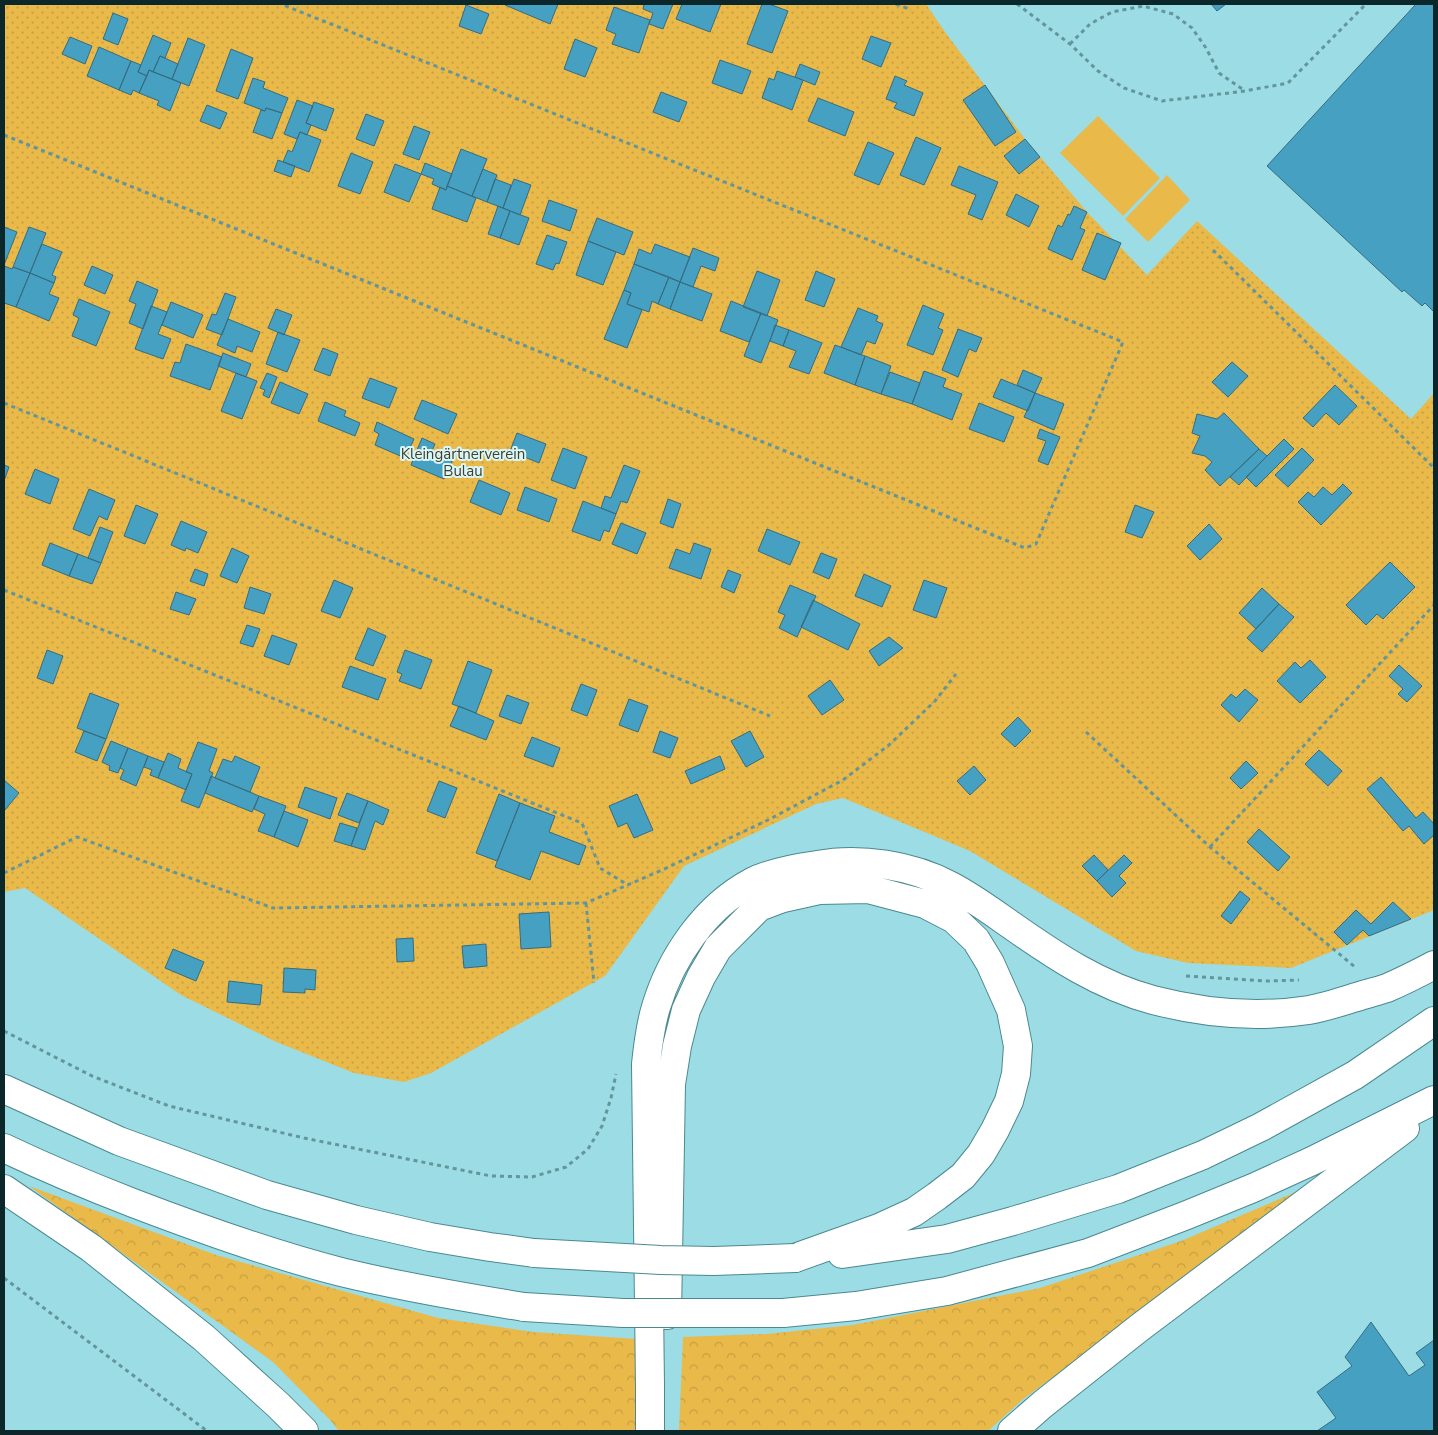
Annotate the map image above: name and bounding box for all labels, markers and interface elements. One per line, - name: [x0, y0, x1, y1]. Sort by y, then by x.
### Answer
- park label: Kleingärtnerverein Bulau: [401, 444, 525, 481]

